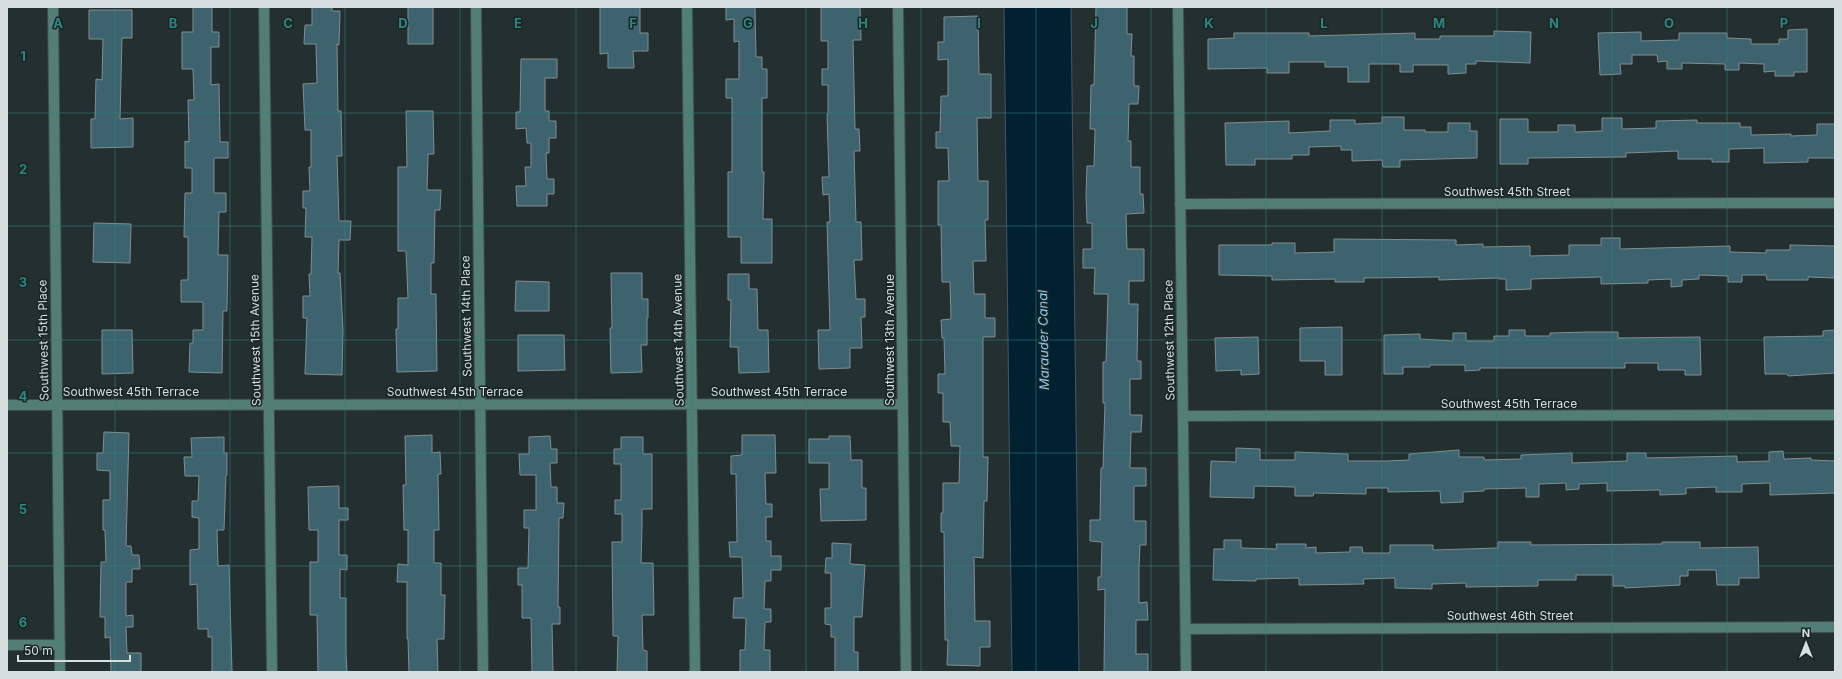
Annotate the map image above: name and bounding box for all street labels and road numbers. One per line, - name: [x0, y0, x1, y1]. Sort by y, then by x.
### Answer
- street label: Southwest 45th Street: [1444, 184, 1570, 199]
- street label: Southwest 14th Place: [457, 255, 475, 377]
- street label: Southwest 15th Avenue: [246, 274, 264, 406]
- street label: Southwest 14th Avenue: [669, 274, 687, 406]
- street label: Southwest 13th Avenue: [882, 274, 897, 406]
- street label: Southwest 15th Place: [34, 279, 52, 401]
- street label: Southwest 12th Place: [1160, 279, 1178, 401]
- street label: Southwest 45th Terrace: [63, 384, 199, 399]
- street label: Southwest 45th Terrace: [387, 384, 523, 399]
- street label: Southwest 45th Terrace: [711, 384, 847, 399]
- street label: Southwest 45th Terrace: [1441, 396, 1577, 411]
- street label: Southwest 46th Street: [1447, 608, 1573, 623]

